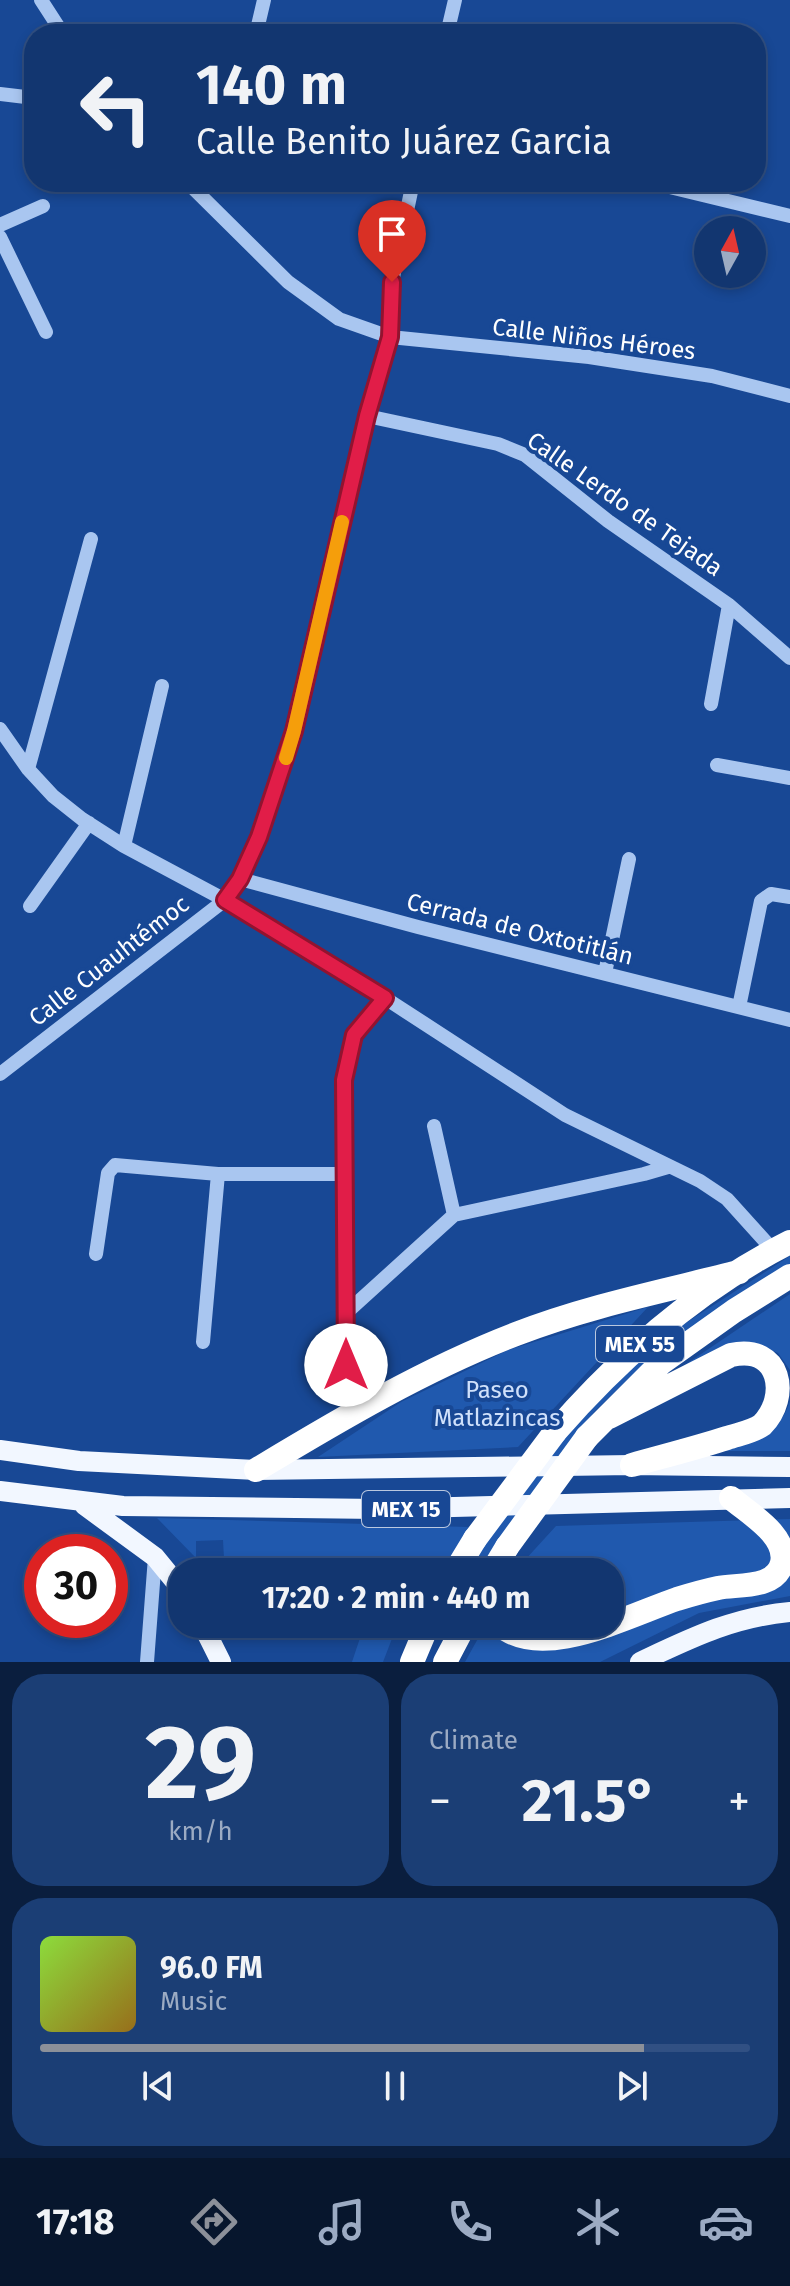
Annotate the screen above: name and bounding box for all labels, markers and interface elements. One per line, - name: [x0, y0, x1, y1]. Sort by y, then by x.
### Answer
- text: 140 m: [196, 52, 347, 119]
- icon: left: [64, 56, 168, 160]
- text: Calle Benito Juárez Garcia: [196, 120, 612, 164]
- pin: [358, 200, 426, 282]
- icon: arrive: [370, 212, 414, 256]
- north arrow: [694, 216, 766, 288]
- map controls: [694, 216, 766, 288]
- street label: Calle Niños Héroes: [491, 313, 697, 365]
- street label: Calle Lerdo de Tejada: [522, 426, 728, 582]
- street label: Cerrada de Oxtotitlán: [404, 887, 636, 971]
- street label: Calle Cuauhtémoc: [24, 890, 194, 1032]
- position arrow: [304, 1323, 388, 1407]
- road number: MEX 55: [596, 1326, 684, 1362]
- park label: Paseo Matlazincas: [434, 1376, 560, 1432]
- road number: MEX 15: [362, 1491, 450, 1527]
- speed limit sign: 30: [24, 1534, 128, 1638]
- text: 17:20 · 2 min · 440 m: [262, 1580, 530, 1616]
- text: 29: [145, 1701, 256, 1826]
- text: Climate: [429, 1725, 518, 1756]
- text: 21.5°: [522, 1765, 657, 1837]
- text: −: [429, 1775, 451, 1828]
- text: +: [728, 1775, 750, 1828]
- text: km/h: [168, 1816, 233, 1847]
- text: 96.0 FM: [160, 1950, 263, 1986]
- text: Music: [160, 1986, 227, 2017]
- icon: previous: [136, 2064, 180, 2108]
- icon: pause: [373, 2064, 417, 2108]
- icon: next: [610, 2064, 654, 2108]
- icon: directions: [186, 2194, 242, 2250]
- icon: music: [314, 2194, 370, 2250]
- icon: phone: [442, 2194, 498, 2250]
- icon: climate: [570, 2194, 626, 2250]
- icon: car: [698, 2194, 754, 2250]
- text: 17:18: [36, 2200, 115, 2244]

